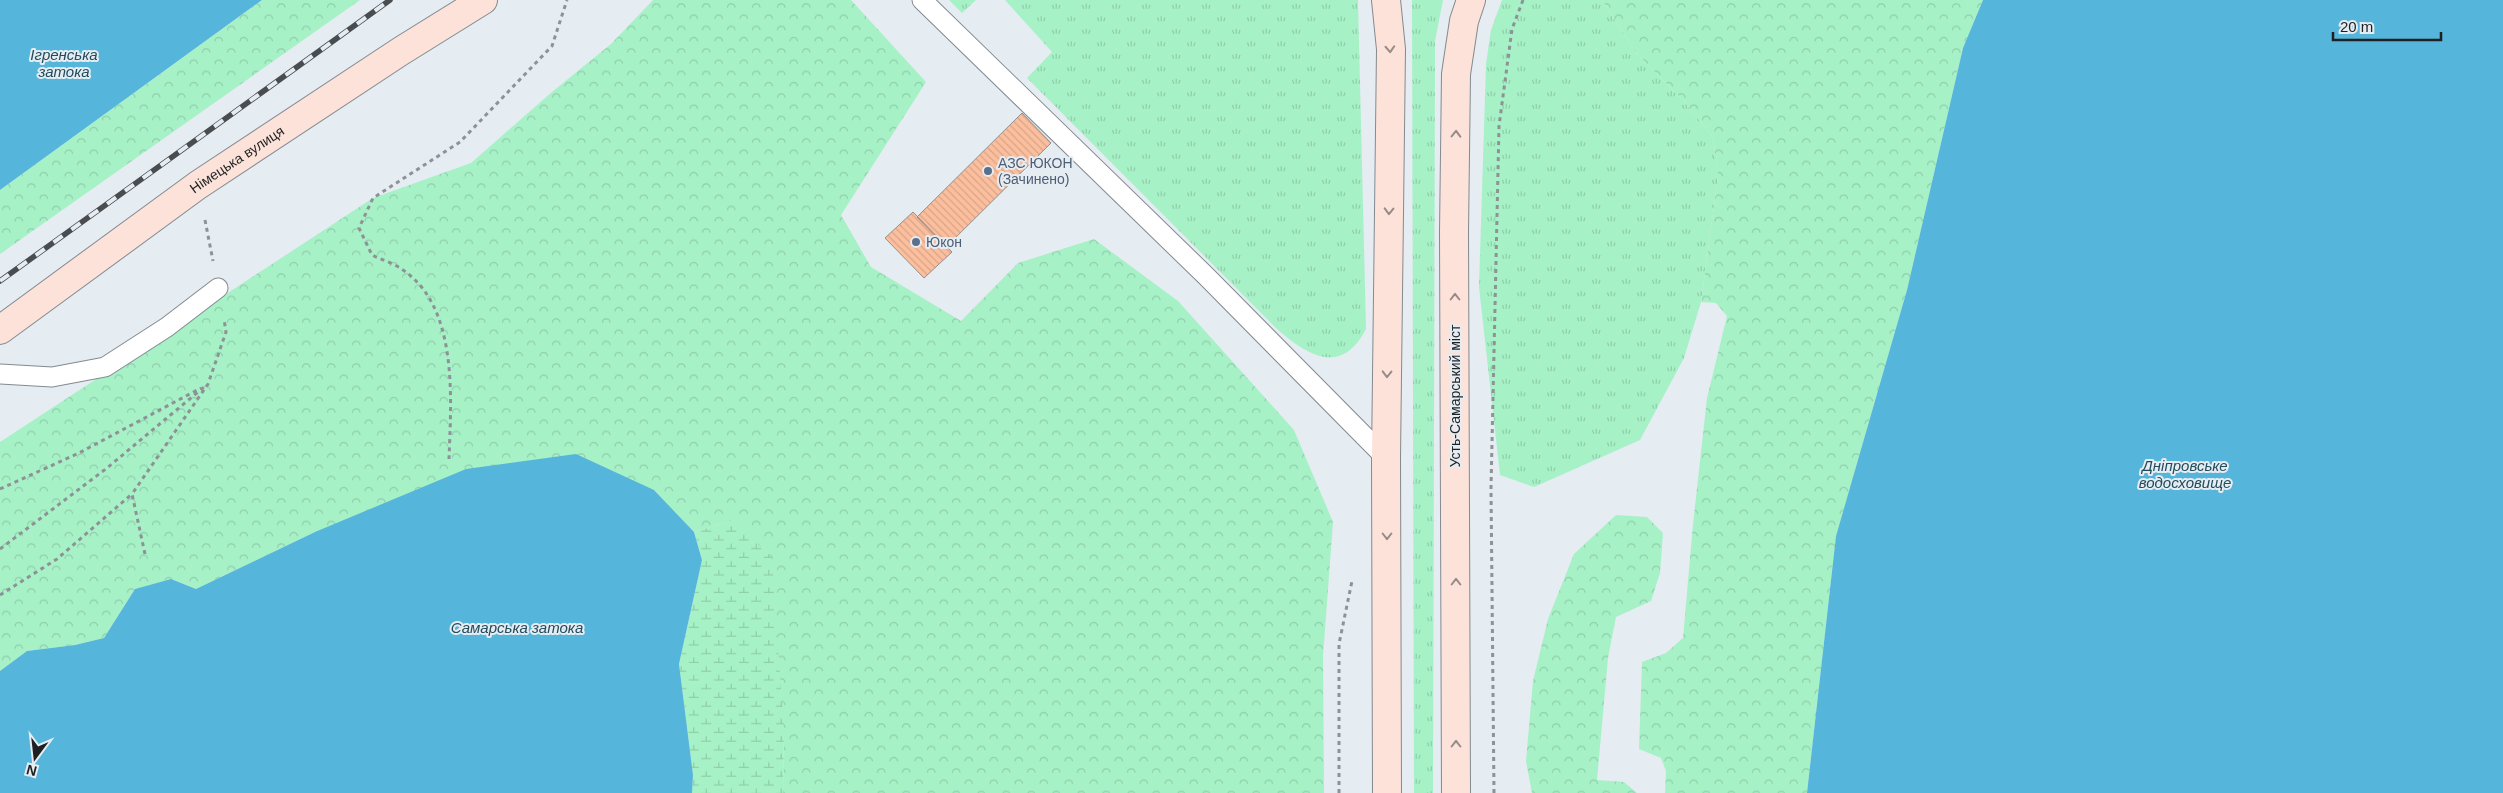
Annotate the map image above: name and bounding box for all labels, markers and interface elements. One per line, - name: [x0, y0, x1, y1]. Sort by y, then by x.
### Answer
- scale bar: [2333, 10, 2440, 42]
- text: 20 m: [2340, 18, 2373, 35]
- one-way arrow: [1385, 45, 1396, 53]
- water label: Ігренська затока: [30, 46, 98, 80]
- street label: Німецька вулиця: [187, 122, 287, 196]
- one-way arrow: [1450, 130, 1461, 138]
- place label: АЗС ЮКОН (Зачинено): [998, 155, 1073, 187]
- marker: АЗС ЮКОН (Зачинено): [982, 165, 994, 177]
- one-way arrow: [1384, 208, 1394, 215]
- place label: Юкон: [926, 234, 962, 250]
- marker: Юкон: [910, 236, 922, 248]
- one-way arrow: [1449, 293, 1460, 301]
- street label: Усть-Самарський міст: [1447, 324, 1463, 467]
- one-way arrow: [1382, 370, 1392, 378]
- water label: Дніпровське водосховище: [2139, 457, 2231, 491]
- one-way arrow: [1382, 532, 1392, 540]
- one-way arrow: [1451, 578, 1461, 586]
- water label: Самарська затока: [451, 619, 583, 636]
- north arrow: [10, 733, 60, 783]
- one-way arrow: [1451, 740, 1461, 748]
- text: N: [25, 762, 39, 780]

